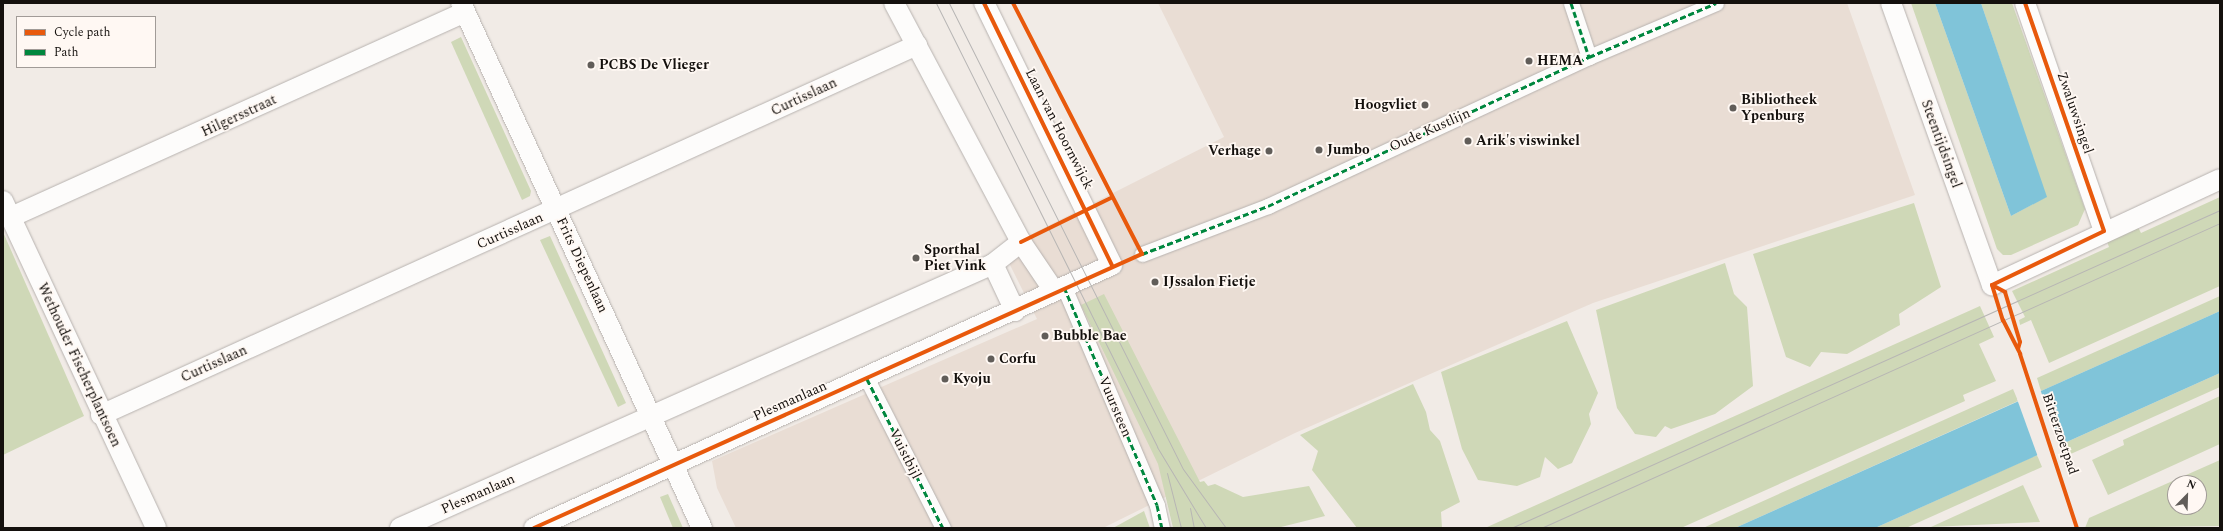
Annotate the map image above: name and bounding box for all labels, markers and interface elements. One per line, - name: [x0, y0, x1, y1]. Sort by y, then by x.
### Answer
- legend: [16, 16, 156, 68]
- text: Cycle path: [54, 23, 111, 42]
- text: Path: [54, 43, 79, 62]
- place label: HEMA: [1537, 53, 1583, 69]
- marker: HEMA: [1524, 56, 1534, 66]
- place label: PCBS De Vlieger: [599, 57, 709, 73]
- marker: PCBS De Vlieger: [586, 60, 596, 70]
- street label: Laan van Hoornwijck: [1021, 66, 1097, 192]
- street label: Zwaluwsingel: [2053, 70, 2097, 156]
- street label: Curtisslaan: [768, 74, 840, 120]
- street label: Hilgersstraat: [199, 91, 279, 141]
- place label: Bibliotheek Ypenburg: [1741, 92, 1817, 124]
- place label: Hoogvliet: [1354, 97, 1417, 113]
- street label: Steentijdsingel: [1917, 98, 1965, 190]
- marker: Hoogvliet: [1420, 100, 1430, 110]
- marker: Bibliotheek Ypenburg: [1728, 103, 1738, 113]
- street label: Oude Kustlijn: [1387, 105, 1473, 155]
- place label: Arik's viswinkel: [1476, 133, 1580, 149]
- marker: Arik's viswinkel: [1463, 136, 1473, 146]
- place label: Jumbo: [1327, 142, 1370, 158]
- place label: Verhage: [1208, 143, 1261, 159]
- marker: Jumbo: [1314, 145, 1324, 155]
- marker: Verhage: [1264, 146, 1274, 156]
- street label: Curtisslaan: [474, 209, 546, 253]
- street label: Frits Diepenlaan: [553, 215, 611, 315]
- place label: Sporthal Piet Vink: [924, 242, 986, 274]
- marker: Sporthal Piet Vink: [911, 253, 921, 263]
- place label: IJssalon Fietje: [1163, 274, 1256, 290]
- marker: IJssalon Fietje: [1150, 277, 1160, 287]
- street label: Wethouder Fischerplantsoen: [34, 280, 124, 450]
- place label: Bubble Bae: [1053, 328, 1127, 344]
- marker: Bubble Bae: [1040, 331, 1050, 341]
- street label: Curtisslaan: [178, 342, 250, 386]
- place label: Corfu: [999, 351, 1036, 367]
- marker: Corfu: [986, 354, 996, 364]
- place label: Kyoju: [953, 371, 991, 387]
- marker: Kyoju: [940, 374, 950, 384]
- street label: Vuursteen: [1095, 374, 1135, 440]
- street label: Plesmanlaan: [751, 377, 829, 425]
- street label: Bitterzoetpad: [2038, 391, 2082, 477]
- street label: Vuistbijl: [885, 426, 925, 482]
- street label: Plesmanlaan: [439, 470, 517, 518]
- north arrow: [2167, 475, 2207, 515]
- text: N: [2184, 475, 2199, 494]

